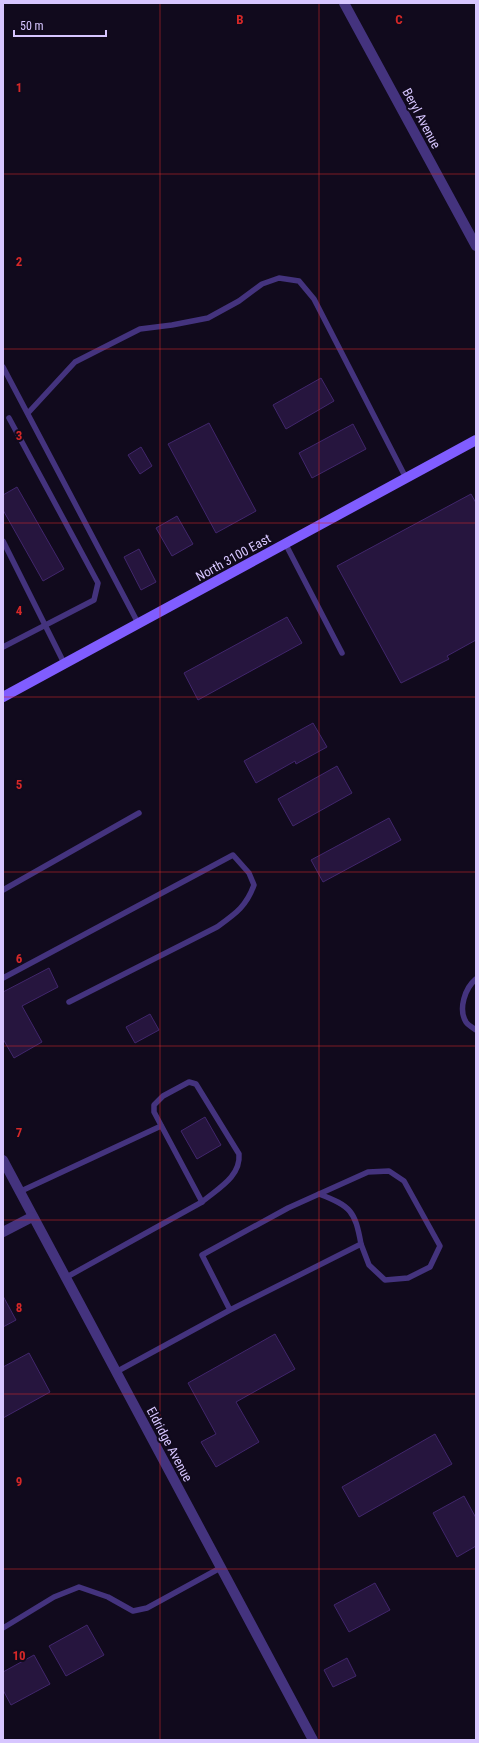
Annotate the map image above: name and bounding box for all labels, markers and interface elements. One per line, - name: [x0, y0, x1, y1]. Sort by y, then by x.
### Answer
- scale bar: [14, 12, 106, 38]
- text: B: [236, 12, 244, 27]
- text: C: [395, 12, 403, 27]
- text: 50 m: [20, 19, 44, 33]
- text: 1: [16, 80, 22, 95]
- street label: Beryl Avenue: [399, 86, 444, 151]
- text: 2: [16, 254, 23, 269]
- text: 3: [16, 428, 22, 443]
- street label: North 3100 East: [193, 531, 273, 584]
- text: 4: [16, 603, 23, 618]
- text: 5: [16, 777, 23, 792]
- text: 6: [16, 951, 23, 966]
- text: 7: [16, 1125, 23, 1140]
- text: 8: [16, 1300, 22, 1315]
- street label: Eldridge Avenue: [144, 1404, 195, 1484]
- text: 9: [16, 1474, 22, 1489]
- text: 10: [12, 1648, 26, 1663]

